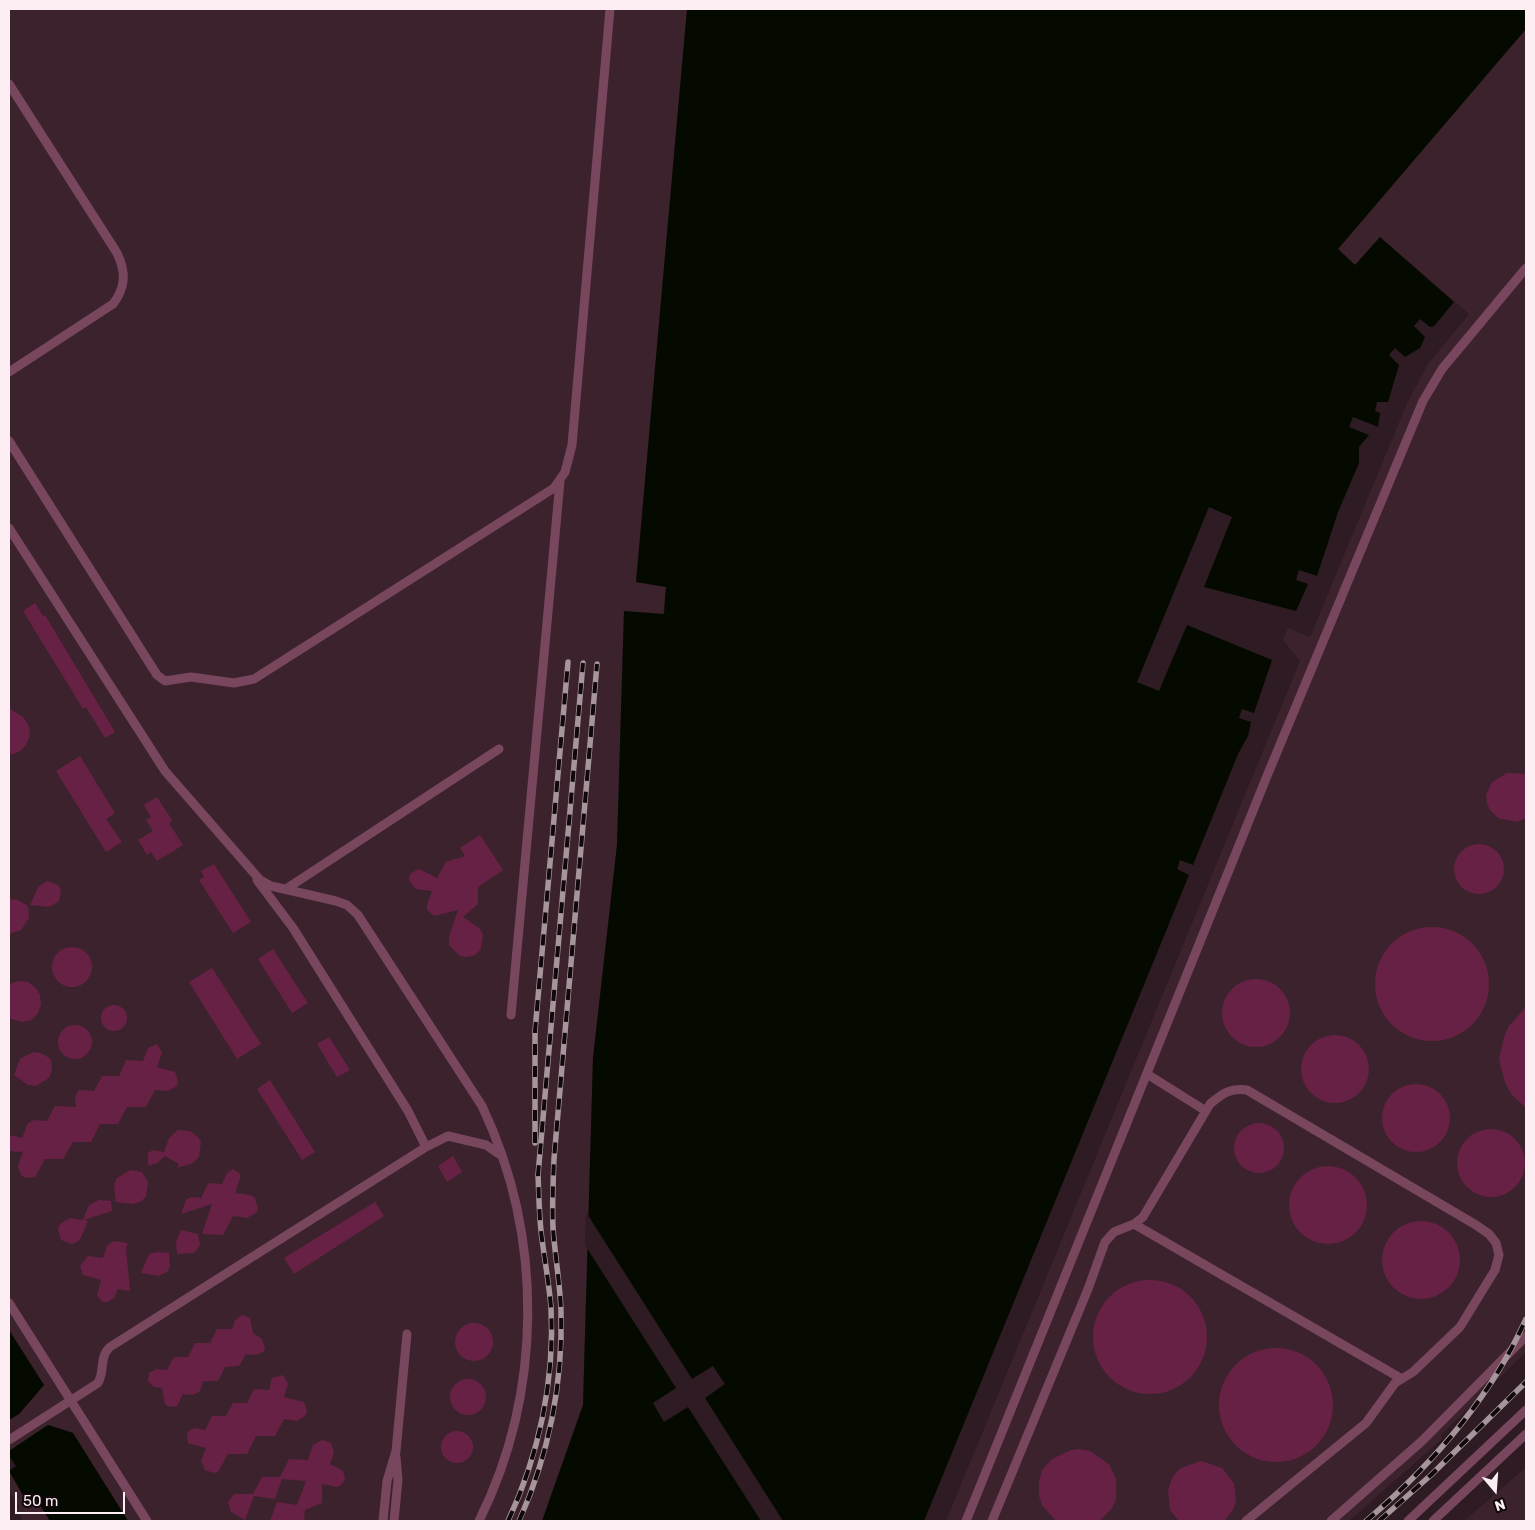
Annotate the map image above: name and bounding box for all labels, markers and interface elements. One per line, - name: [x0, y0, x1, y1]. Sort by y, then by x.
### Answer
- north arrow: [1470, 1465, 1520, 1515]
- scale bar: [18, 1482, 128, 1514]
- text: 50 m: [23, 1492, 58, 1510]
- text: N: [1492, 1495, 1507, 1514]

